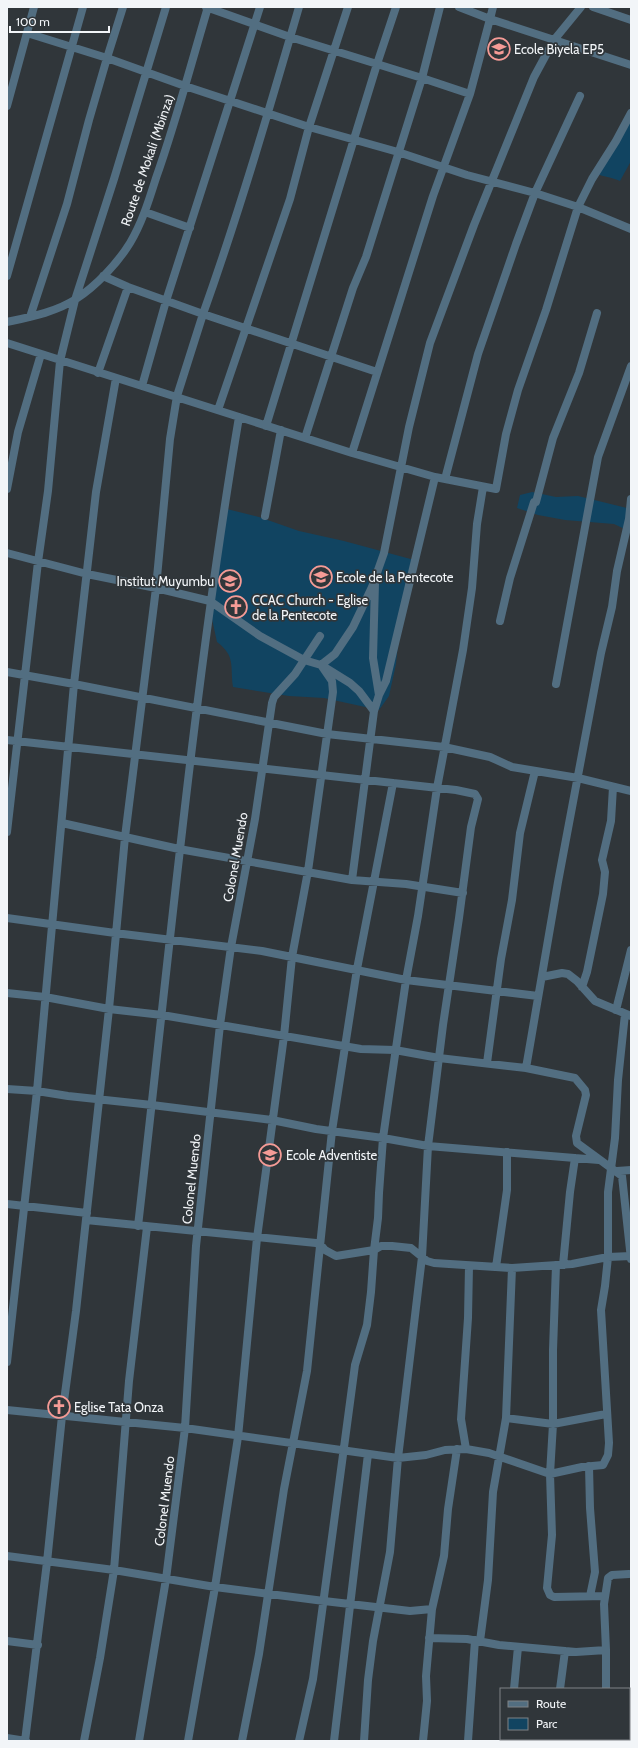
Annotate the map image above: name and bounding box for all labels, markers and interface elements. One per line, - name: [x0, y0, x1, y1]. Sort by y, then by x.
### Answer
- scale bar: [10, 8, 109, 34]
- text: 100 m: [16, 14, 50, 29]
- school or university icon: Ecole Biyela EP5: [486, 36, 512, 62]
- place label: Ecole Biyela EP5: [514, 41, 604, 57]
- street label: Route de Mokali (Mbinza): [117, 92, 177, 228]
- school or university icon: Ecole de la Pentecote: [308, 564, 334, 590]
- school or university icon: Institut Muyumbu: [217, 568, 243, 594]
- place label: Ecole de la Pentecote: [336, 569, 454, 585]
- place label: Institut Muyumbu: [116, 573, 214, 589]
- place label: CCAC Church - Eglise de la Pentecote: [252, 592, 368, 623]
- church icon: CCAC Church - Eglise de la Pentecote: [223, 594, 249, 620]
- street label: Colonel Muendo: [219, 811, 251, 903]
- street label: Colonel Muendo: [178, 1133, 204, 1225]
- school or university icon: Ecole Adventiste: [257, 1142, 283, 1168]
- place label: Ecole Adventiste: [286, 1147, 378, 1163]
- church icon: Eglise Tata Onza: [46, 1394, 72, 1420]
- place label: Eglise Tata Onza: [74, 1399, 164, 1415]
- street label: Colonel Muendo: [151, 1455, 177, 1547]
- legend: [500, 1688, 630, 1740]
- text: Route: [536, 1696, 566, 1711]
- text: Parc: [536, 1716, 558, 1731]

